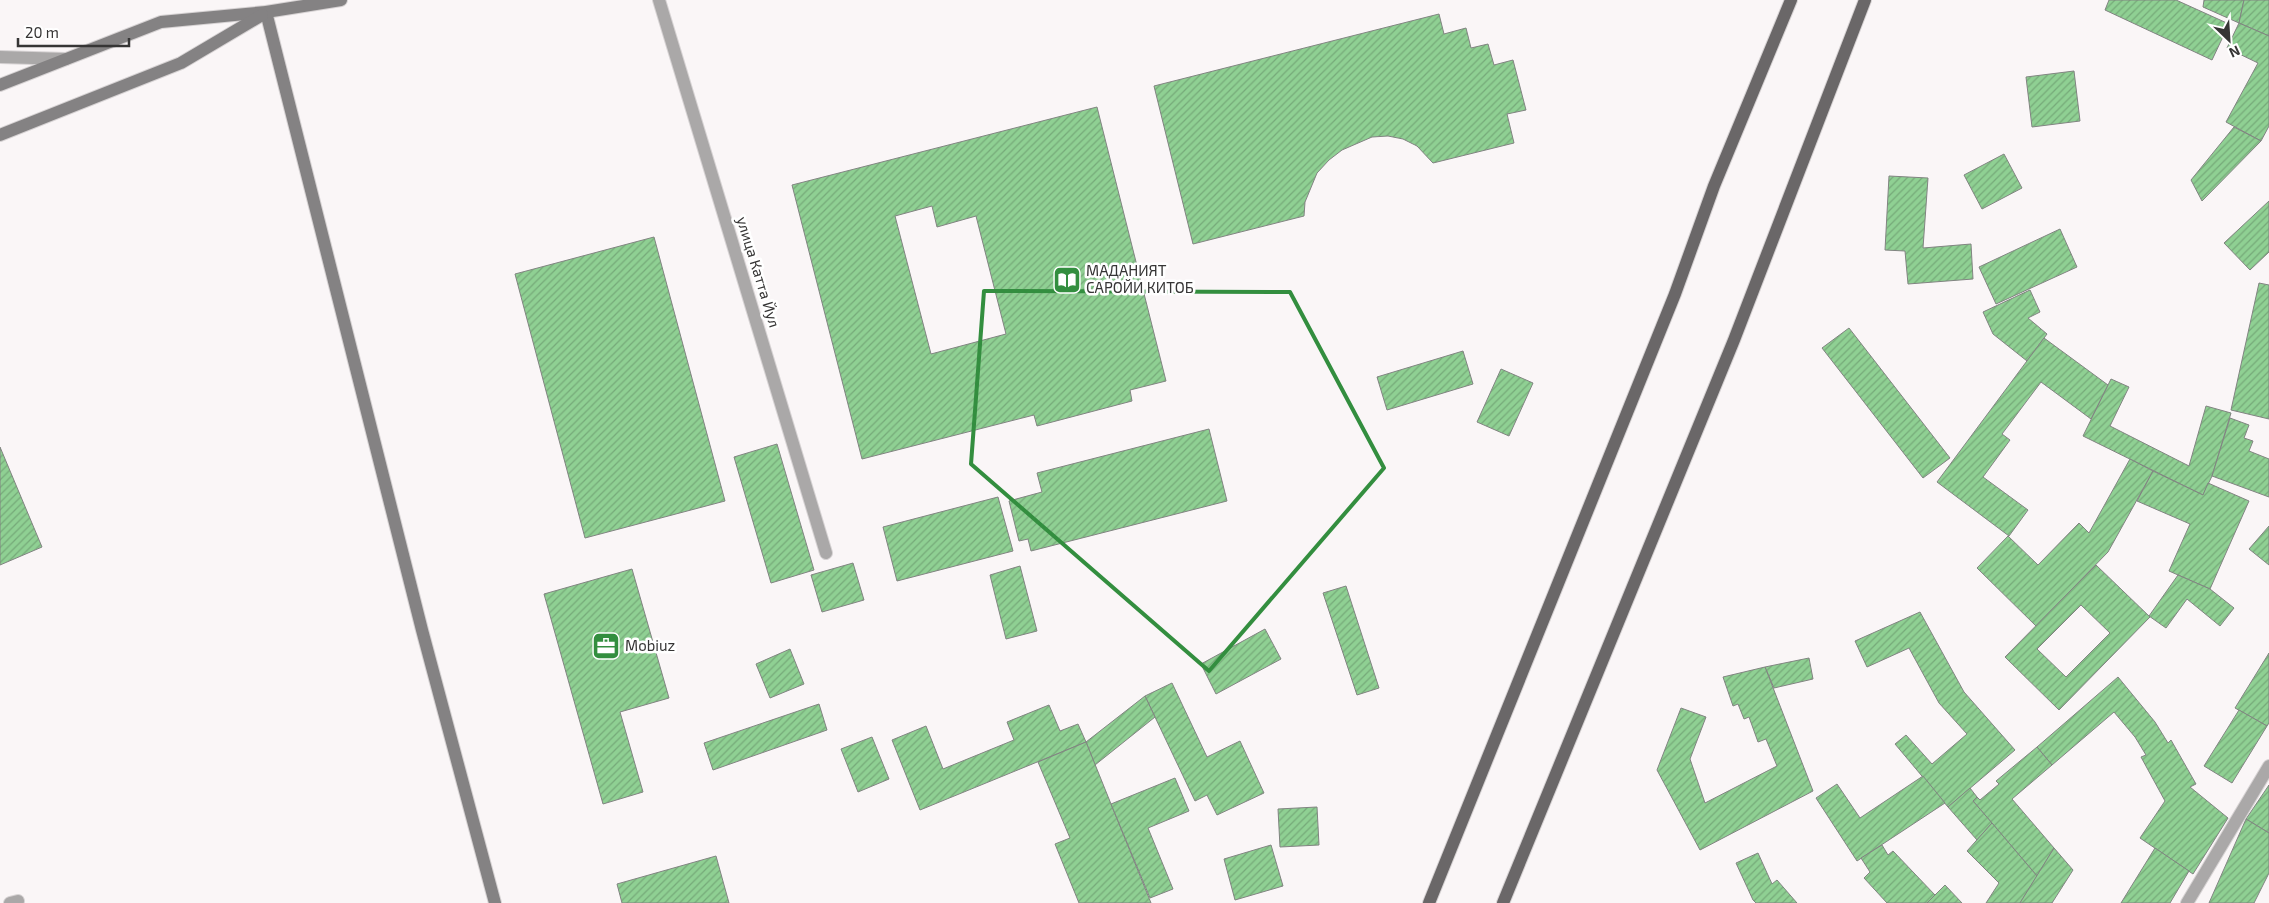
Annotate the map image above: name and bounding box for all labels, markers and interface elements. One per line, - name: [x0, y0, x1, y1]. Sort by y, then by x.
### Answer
- scale bar: [18, 15, 129, 47]
- north arrow: [2204, 15, 2254, 65]
- text: 20 m: [25, 23, 59, 41]
- text: N: [2227, 42, 2243, 62]
- street label: улица Катта Йул: [733, 214, 784, 330]
- place label: МАДАНИЯТ САРОЙИ КИТОБ: [1086, 261, 1194, 296]
- library icon: МАДАНИЯТ САРОЙИ КИТОБ: [1052, 265, 1082, 295]
- office icon: Mobiuz: [591, 631, 621, 661]
- place label: Mobiuz: [625, 636, 675, 654]

